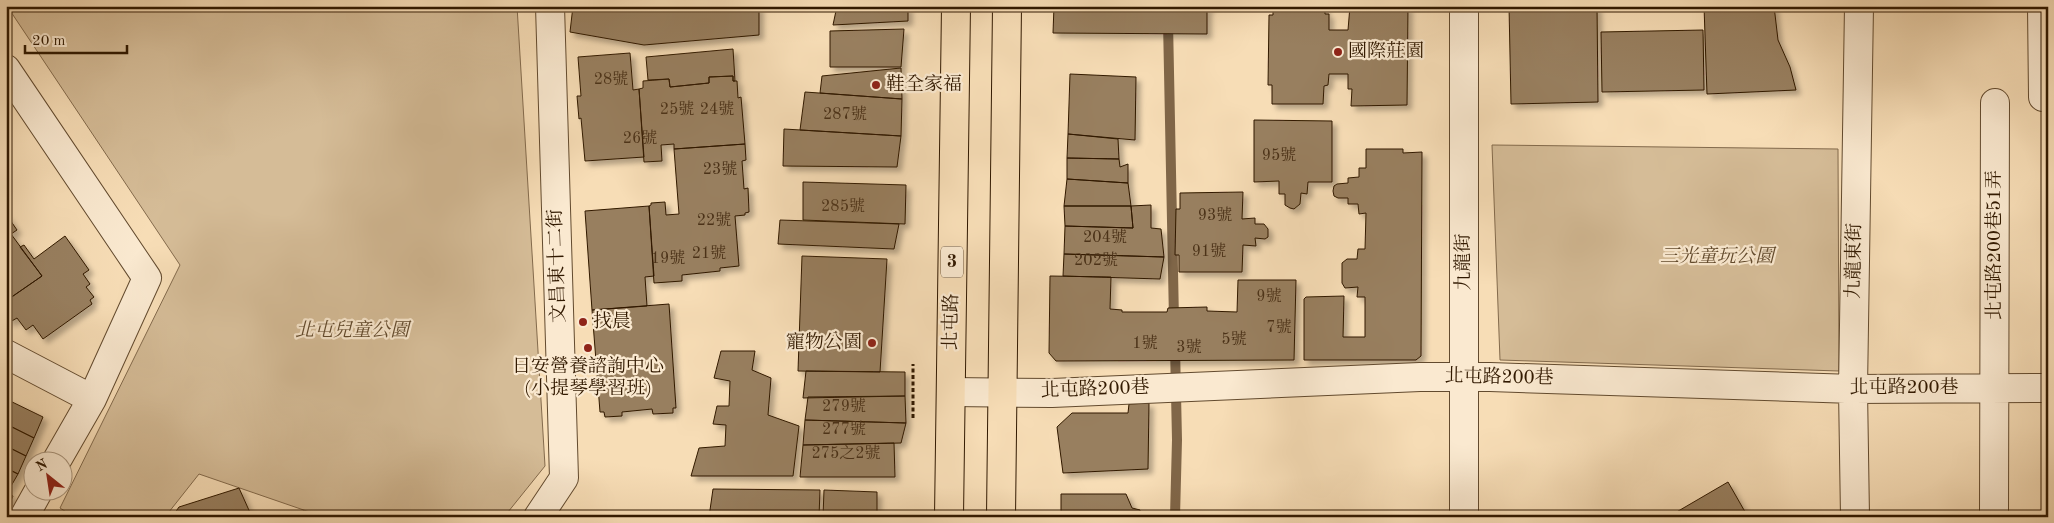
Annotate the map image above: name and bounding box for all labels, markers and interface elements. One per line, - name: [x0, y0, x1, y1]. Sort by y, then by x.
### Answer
- scale bar: [25, 22, 128, 54]
- text: 20 m: [32, 34, 66, 49]
- place label: 國際莊園: [1348, 41, 1424, 62]
- marker: 國際莊園: [1332, 46, 1344, 58]
- house number: 28號: [594, 70, 628, 88]
- place label: 鞋全家福: [886, 74, 962, 95]
- marker: 鞋全家福: [870, 79, 882, 91]
- house number: 25號: [660, 100, 694, 118]
- house number: 24號: [700, 100, 734, 118]
- house number: 287號: [823, 105, 867, 123]
- house number: 26號: [623, 129, 657, 147]
- house number: 95號: [1262, 146, 1296, 164]
- house number: 23號: [703, 160, 737, 178]
- street label: 北屯路200巷51弄: [1983, 170, 2005, 320]
- house number: 285號: [821, 197, 865, 215]
- house number: 93號: [1198, 206, 1232, 224]
- street label: 文昌東十二街: [544, 209, 569, 323]
- house number: 22號: [697, 211, 731, 229]
- street label: 九龍東街: [1842, 223, 1865, 299]
- house number: 204號: [1083, 228, 1127, 246]
- street label: 九龍街: [1452, 233, 1474, 291]
- house number: 91號: [1192, 242, 1226, 260]
- house number: 21號: [692, 244, 726, 262]
- park label: 三光童玩公園: [1660, 245, 1777, 267]
- road number: 3: [941, 246, 963, 278]
- house number: 19號: [651, 249, 685, 267]
- house number: 202號: [1074, 251, 1118, 269]
- house number: 9號: [1256, 287, 1282, 305]
- street label: 北屯路: [939, 293, 962, 351]
- place label: 找晨: [593, 311, 631, 332]
- marker: 找晨: [577, 316, 589, 328]
- house number: 7號: [1266, 318, 1292, 336]
- park label: 北屯兒童公園: [295, 319, 412, 341]
- house number: 5號: [1221, 330, 1247, 348]
- place label: 寵物公園: [786, 331, 862, 353]
- house number: 1號: [1132, 334, 1158, 352]
- marker: 寵物公園: [866, 337, 878, 349]
- house number: 3號: [1176, 338, 1202, 356]
- marker: 日安營養諮詢中心 (小提琴學習班): [582, 342, 594, 354]
- place label: 日安營養諮詢中心 (小提琴學習班): [512, 355, 664, 399]
- street label: 北屯路200巷: [1444, 365, 1554, 388]
- street label: 北屯路200巷: [1040, 376, 1150, 401]
- street label: 北屯路200巷: [1849, 376, 1959, 398]
- house number: 279號: [822, 397, 866, 415]
- house number: 277號: [822, 420, 866, 438]
- house number: 275之2號: [811, 444, 881, 462]
- north arrow: [22, 450, 72, 500]
- text: N: [34, 457, 50, 474]

